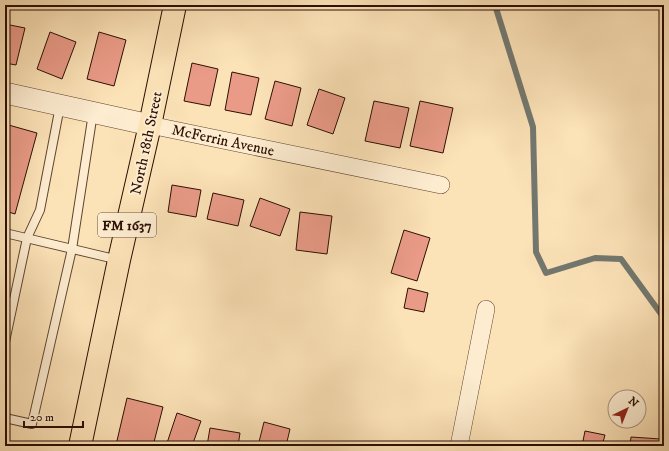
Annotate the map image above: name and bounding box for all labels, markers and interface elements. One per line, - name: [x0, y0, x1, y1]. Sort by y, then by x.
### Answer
- street label: North 18th Street: [126, 90, 167, 196]
- street label: McFerrin Avenue: [170, 120, 276, 161]
- road number: FM 1637: [98, 213, 156, 237]
- north arrow: [607, 389, 647, 429]
- text: N: [625, 394, 641, 411]
- scale bar: [24, 403, 83, 429]
- text: 20 m: [30, 410, 54, 425]

